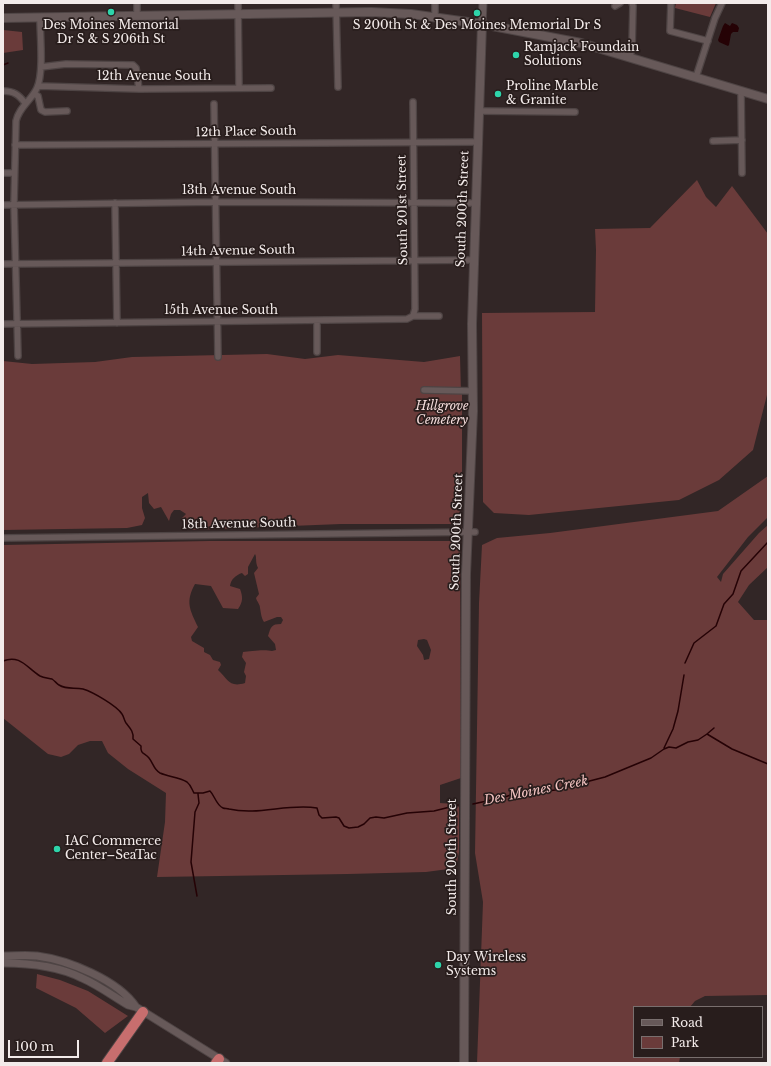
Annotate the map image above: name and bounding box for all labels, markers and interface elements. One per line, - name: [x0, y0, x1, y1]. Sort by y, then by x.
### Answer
- marker: Des Moines Memorial Dr S & S 206th St: [106, 7, 116, 17]
- marker: S 200th St & Des Moines Memorial Dr S: [472, 8, 482, 18]
- place label: Des Moines Memorial Dr S & S 206th St: [43, 19, 179, 47]
- place label: S 200th St & Des Moines Memorial Dr S: [353, 19, 601, 33]
- place label: Ramjack Foundain Solutions: [524, 41, 639, 69]
- marker: Ramjack Foundain Solutions: [511, 50, 521, 60]
- street label: 12th Avenue South: [97, 70, 211, 84]
- place label: Proline Marble & Granite: [506, 80, 598, 108]
- marker: Proline Marble & Granite: [493, 89, 503, 99]
- street label: 12th Place South: [195, 124, 297, 140]
- street label: South 200th Street: [454, 150, 472, 268]
- street label: South 201st Street: [395, 155, 411, 265]
- street label: 13th Avenue South: [182, 184, 296, 198]
- street label: 14th Avenue South: [181, 243, 295, 259]
- street label: 15th Avenue South: [164, 304, 278, 318]
- park label: Hillgrove Cemetery: [416, 400, 468, 428]
- street label: South 200th Street: [448, 473, 466, 591]
- street label: 18th Avenue South: [182, 516, 296, 532]
- water label: Des Moines Creek: [483, 773, 589, 809]
- street label: South 200th Street: [446, 799, 460, 915]
- place label: IAC Commerce Center–SeaTac: [65, 835, 161, 863]
- marker: IAC Commerce Center–SeaTac: [52, 844, 62, 854]
- place label: Day Wireless Systems: [446, 951, 526, 979]
- marker: Day Wireless Systems: [433, 960, 443, 970]
- legend: [633, 1006, 763, 1058]
- text: Road: [671, 1015, 703, 1030]
- scale bar: [10, 1032, 81, 1058]
- text: Park: [671, 1035, 699, 1050]
- text: 100 m: [15, 1039, 54, 1054]

